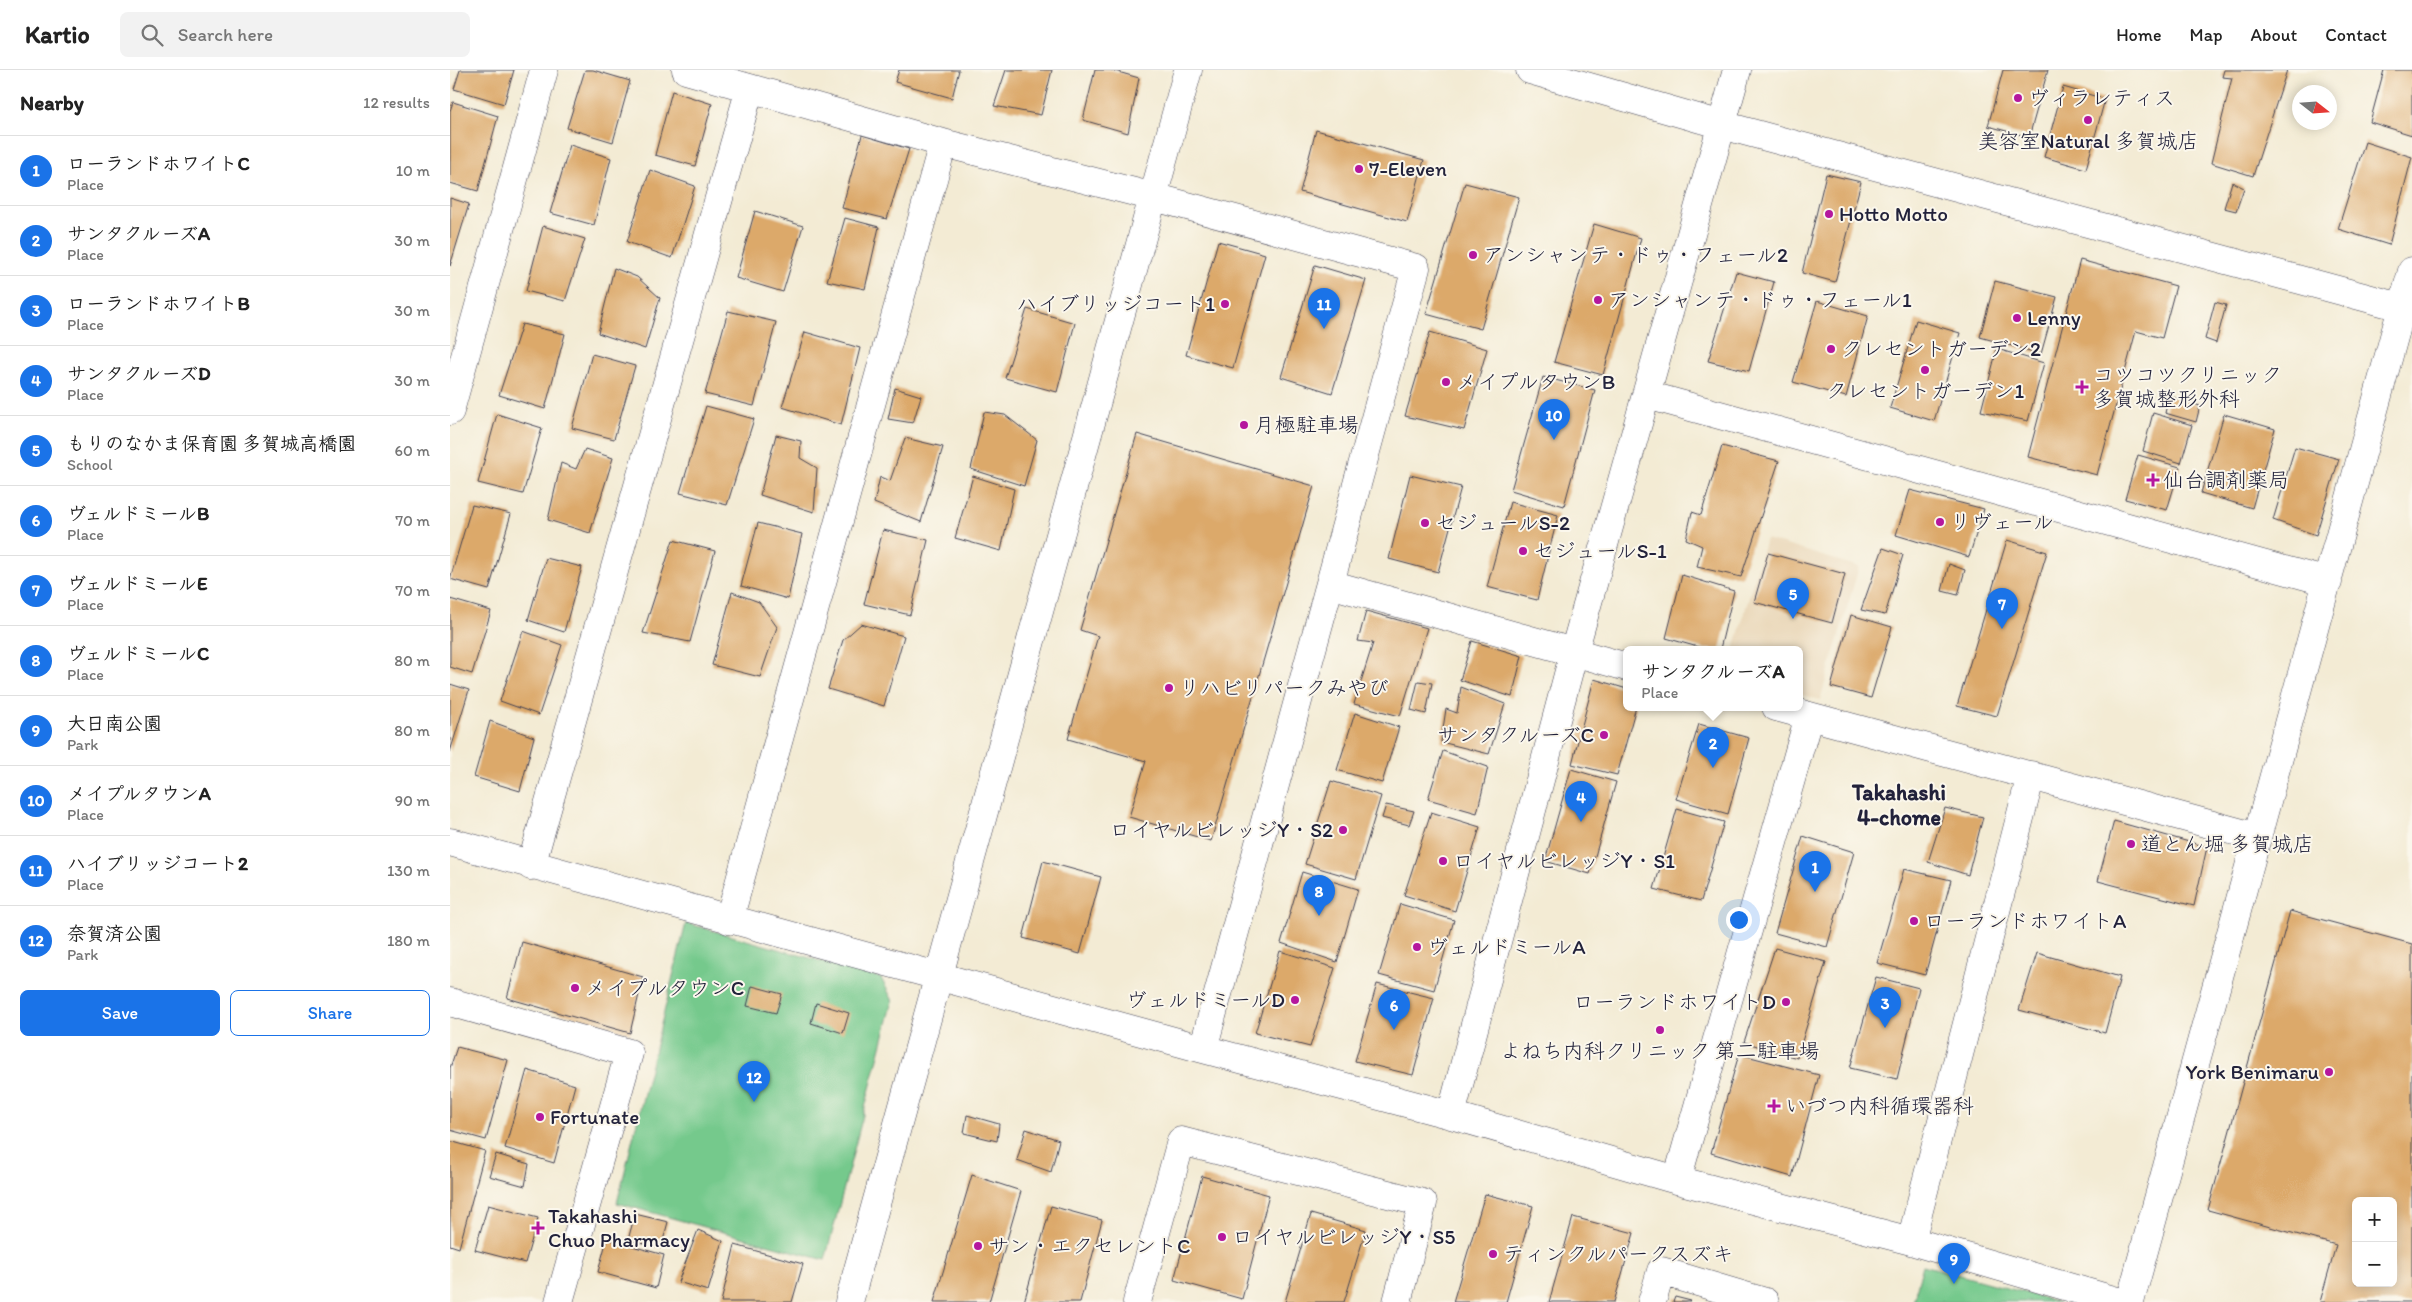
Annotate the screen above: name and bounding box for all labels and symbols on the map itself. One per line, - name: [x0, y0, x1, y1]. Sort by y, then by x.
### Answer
- place label: ヴィラレティス: [2028, 85, 2175, 110]
- north arrow: [2292, 85, 2337, 130]
- marker: ヴィラレティス: [2012, 92, 2024, 104]
- marker: 美容室Natural 多賀城店: [2082, 114, 2094, 126]
- place label: 美容室Natural 多賀城店: [1978, 128, 2198, 153]
- place label: 7-Eleven: [1369, 156, 1447, 181]
- marker: 7-Eleven: [1353, 163, 1365, 175]
- place label: Hotto Motto: [1839, 201, 1948, 226]
- marker: Hotto Motto: [1823, 208, 1835, 220]
- place label: アンシャンテ・ドゥ・フェール2: [1483, 242, 1788, 267]
- marker: アンシャンテ・ドゥ・フェール2: [1467, 249, 1479, 261]
- place label: アンシャンテ・ドゥ・フェール1: [1608, 287, 1912, 312]
- pin: 11: [1308, 288, 1340, 329]
- place label: ハイブリッジコート1: [1016, 291, 1215, 316]
- marker: アンシャンテ・ドゥ・フェール1: [1592, 294, 1604, 306]
- marker: ハイブリッジコート1: [1219, 298, 1231, 310]
- place label: Lenny: [2027, 305, 2081, 330]
- marker: Lenny: [2011, 312, 2023, 324]
- place label: クレセントガーデン2: [1841, 336, 2041, 361]
- marker: クレセントガーデン2: [1825, 343, 1837, 355]
- place label: コツコツクリニック 多賀城整形外科: [2093, 362, 2282, 411]
- marker: クレセントガーデン1: [1919, 364, 1931, 376]
- place label: メイプルタウンB: [1456, 369, 1615, 394]
- marker: メイプルタウンB: [1440, 376, 1452, 388]
- place label: クレセントガーデン1: [1826, 378, 2025, 403]
- marker: コツコツクリニック 多賀城整形外科: [2075, 380, 2089, 394]
- pin: 10: [1538, 399, 1570, 440]
- place label: 月極駐車場: [1254, 412, 1359, 437]
- marker: 月極駐車場: [1238, 419, 1250, 431]
- place label: 仙台調剤薬局: [2163, 467, 2289, 492]
- marker: 仙台調剤薬局: [2147, 474, 2159, 486]
- place label: リヴェール: [1950, 509, 2054, 534]
- place label: セジュールS-2: [1435, 510, 1570, 535]
- marker: リヴェール: [1934, 516, 1946, 528]
- marker: セジュールS-2: [1419, 517, 1431, 529]
- place label: セジュールS-1: [1533, 538, 1667, 563]
- marker: セジュールS-1: [1517, 545, 1529, 557]
- pin: 5: [1777, 578, 1809, 619]
- pin: 7: [1986, 588, 2018, 629]
- place label: リハビリパークみやび: [1179, 675, 1389, 700]
- marker: リハビリパークみやび: [1163, 682, 1175, 694]
- place label: サンタクルーズC: [1437, 722, 1594, 747]
- pin: 2: [1697, 727, 1729, 768]
- marker: サンタクルーズC: [1598, 729, 1610, 741]
- district label: Takahashi 4-chome: [1851, 779, 1946, 831]
- pin: 4: [1565, 781, 1597, 822]
- place label: ロイヤルビレッジY・S2: [1110, 817, 1333, 842]
- marker: ロイヤルビレッジY・S2: [1337, 824, 1349, 836]
- place label: 道とん堀 多賀城店: [2141, 831, 2314, 856]
- marker: 道とん堀 多賀城店: [2125, 838, 2137, 850]
- place label: ロイヤルビレッジY・S1: [1453, 848, 1675, 873]
- pin: 1: [1799, 851, 1831, 892]
- marker: ロイヤルビレッジY・S1: [1437, 855, 1449, 867]
- pin: 8: [1303, 875, 1335, 916]
- your location: [1726, 907, 1752, 933]
- place label: ローランドホワイトA: [1924, 908, 2127, 933]
- marker: ローランドホワイトA: [1908, 915, 1920, 927]
- place label: ヴェルドミールA: [1427, 934, 1586, 959]
- marker: ヴェルドミールA: [1411, 941, 1423, 953]
- place label: メイプルタウンC: [585, 975, 744, 1000]
- marker: メイプルタウンC: [569, 982, 581, 994]
- place label: ヴェルドミールD: [1126, 987, 1285, 1012]
- pin: 3: [1869, 987, 1901, 1028]
- pin: 6: [1378, 989, 1410, 1030]
- place label: ローランドホワイトD: [1573, 989, 1776, 1014]
- marker: ヴェルドミールD: [1289, 994, 1301, 1006]
- marker: ローランドホワイトD: [1780, 996, 1792, 1008]
- marker: よねち内科クリニック 第二駐車場: [1654, 1024, 1666, 1036]
- place label: よねち内科クリニック 第二駐車場: [1500, 1038, 1820, 1063]
- place label: York Benimaru: [2185, 1059, 2319, 1084]
- pin: 12: [738, 1061, 770, 1102]
- marker: York Benimaru: [2323, 1066, 2335, 1078]
- place label: いづつ内科循環器科: [1785, 1093, 1974, 1118]
- marker: いづつ内科循環器科: [1767, 1099, 1781, 1113]
- place label: Fortunate: [550, 1104, 639, 1129]
- marker: Fortunate: [534, 1111, 546, 1123]
- place label: Takahashi Chuo Pharmacy: [548, 1203, 690, 1252]
- marker: Takahashi Chuo Pharmacy: [532, 1222, 544, 1234]
- place label: ロイヤルビレッジY・S5: [1232, 1224, 1455, 1249]
- marker: ロイヤルビレッジY・S5: [1216, 1231, 1228, 1243]
- place label: サン・エクセレントC: [988, 1233, 1191, 1258]
- marker: サン・エクセレントC: [972, 1240, 984, 1252]
- place label: ティンクルパークスズキ: [1503, 1241, 1733, 1266]
- pin: 9: [1938, 1243, 1970, 1284]
- marker: ティンクルパークスズキ: [1487, 1248, 1499, 1260]

